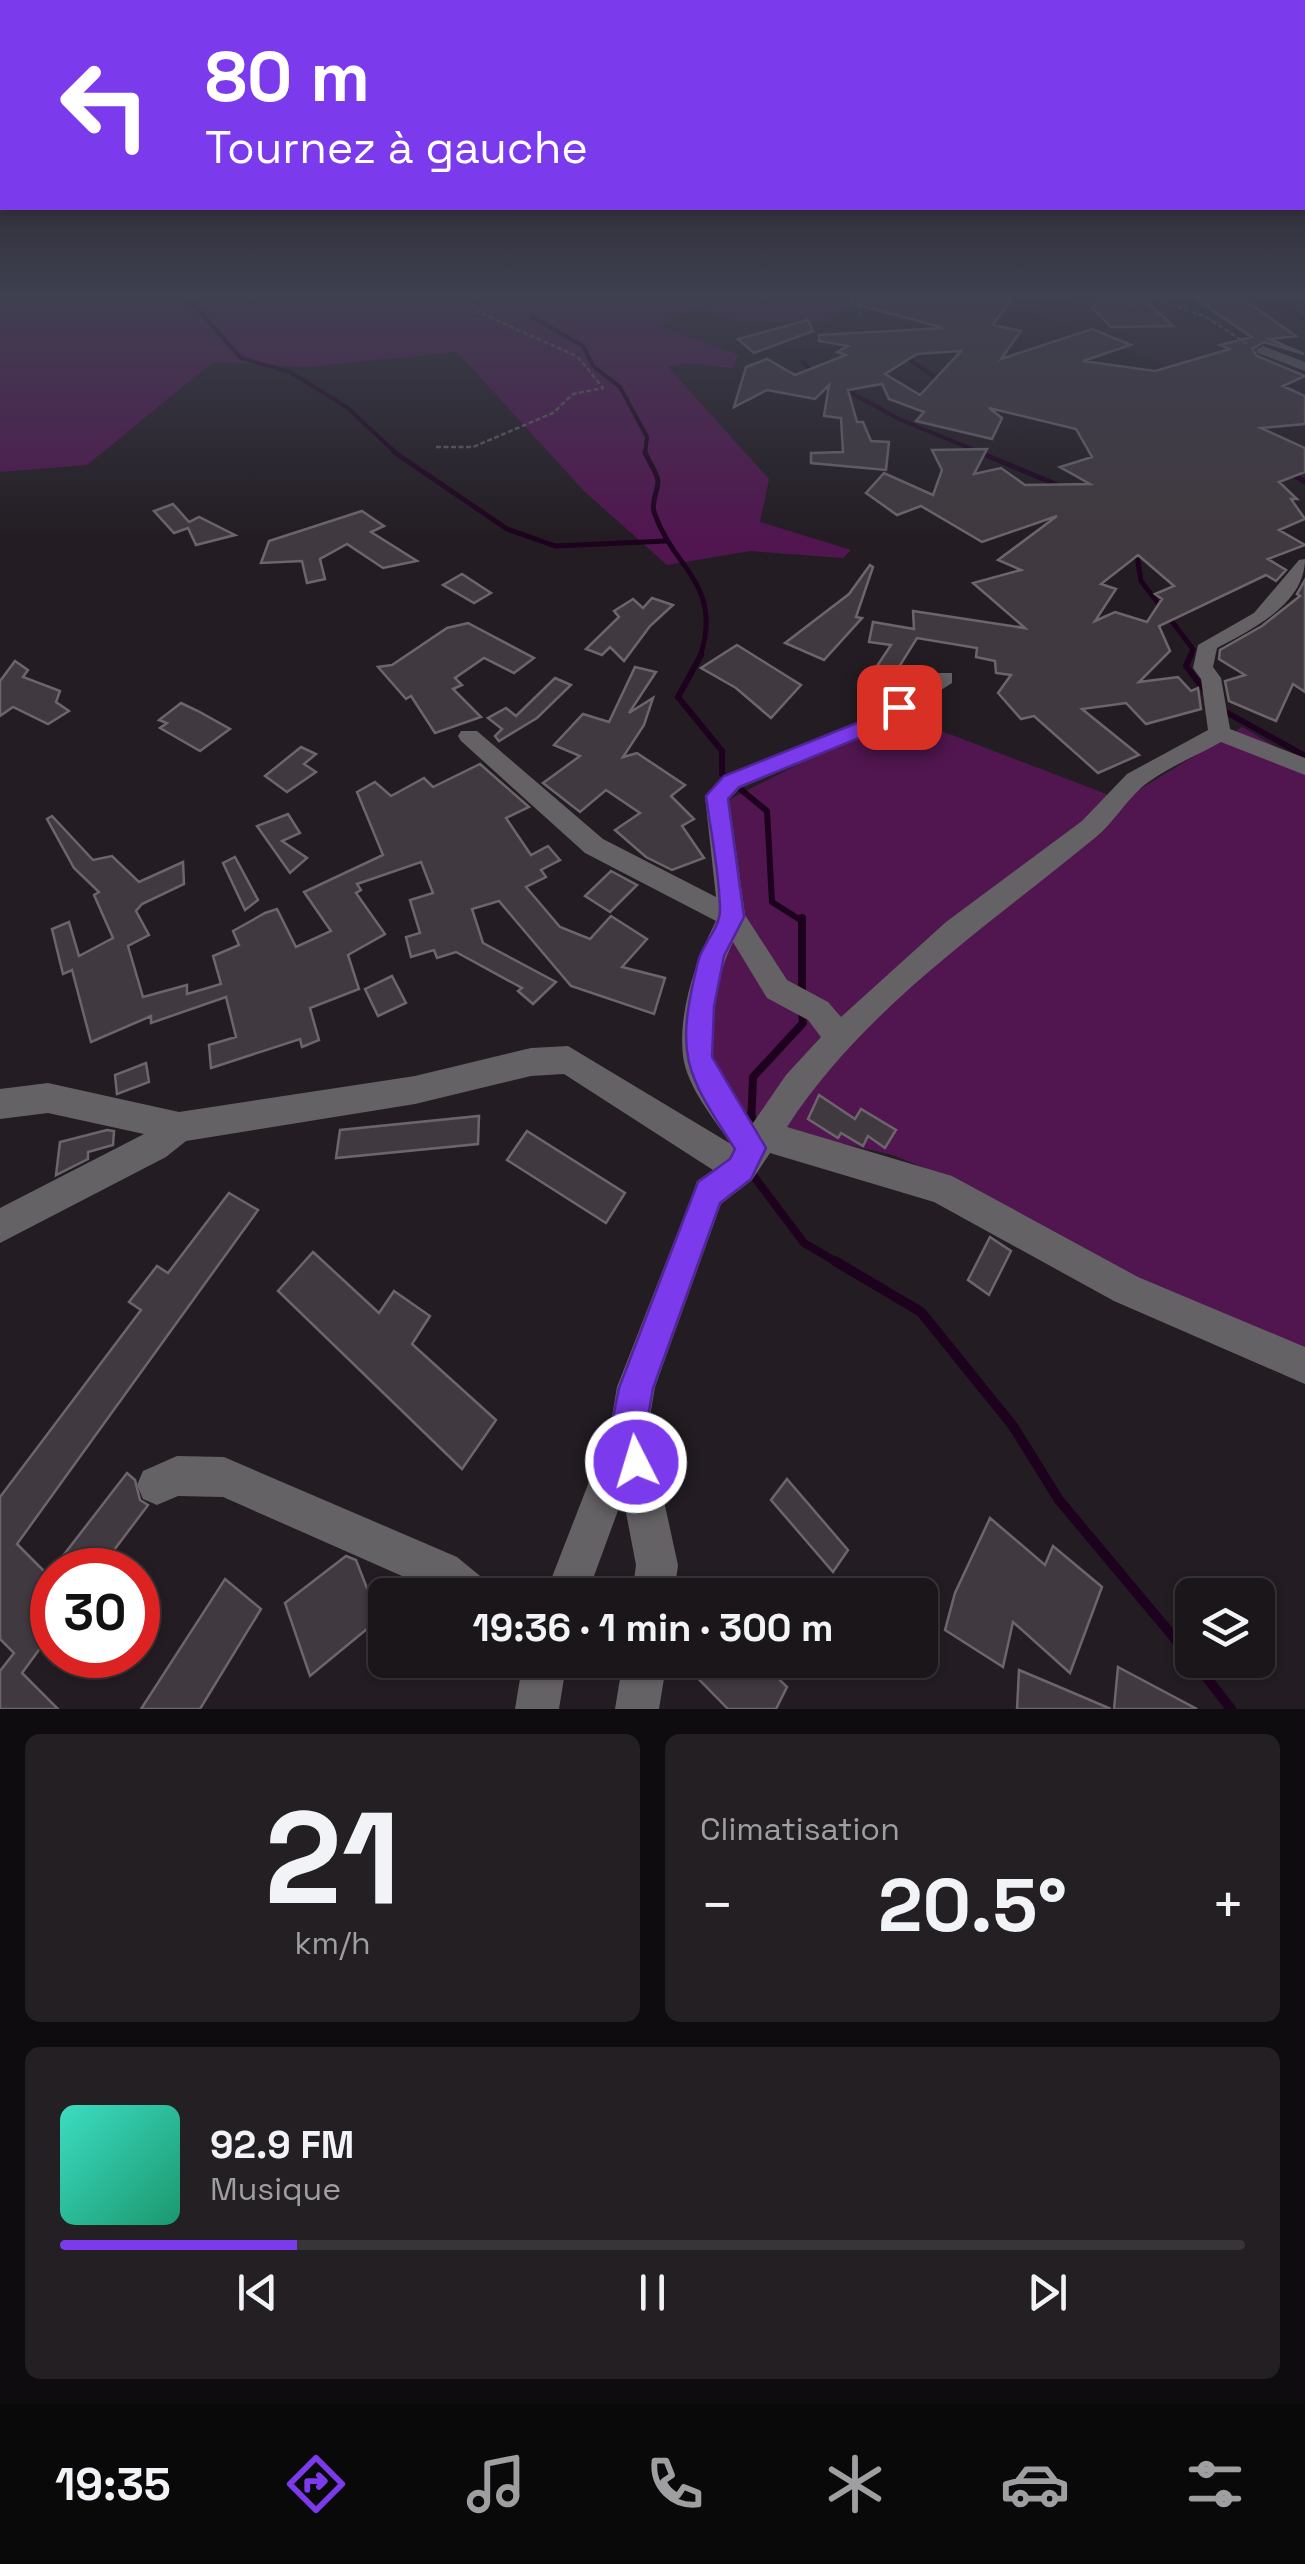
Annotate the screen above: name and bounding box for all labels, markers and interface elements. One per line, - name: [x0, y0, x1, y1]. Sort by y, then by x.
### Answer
- text: 80 m: [205, 32, 370, 121]
- icon: left: [40, 40, 170, 170]
- text: Tournez à gauche: [205, 119, 588, 176]
- pin: [857, 665, 942, 750]
- icon: arrive: [872, 680, 927, 735]
- position arrow: [584, 1410, 688, 1514]
- speed limit sign: 30: [30, 1548, 160, 1678]
- map controls: [1175, 1578, 1275, 1678]
- button: layers: [1175, 1578, 1275, 1678]
- text: 19:36 · 1 min · 300 m: [472, 1604, 834, 1652]
- text: 21: [265, 1775, 400, 1941]
- text: Climatisation: [700, 1809, 900, 1849]
- text: 20.5°: [878, 1857, 1067, 1953]
- text: −: [700, 1870, 734, 1940]
- text: +: [1211, 1870, 1245, 1940]
- text: km/h: [294, 1923, 371, 1963]
- text: 92.9 FM: [210, 2121, 354, 2169]
- text: Musique: [210, 2169, 341, 2209]
- icon: previous: [230, 2265, 285, 2320]
- icon: pause: [625, 2265, 680, 2320]
- icon: next: [1020, 2265, 1075, 2320]
- icon: directions: [281, 2449, 351, 2519]
- icon: music: [461, 2449, 531, 2519]
- icon: phone: [640, 2449, 710, 2519]
- icon: climate: [820, 2449, 890, 2519]
- icon: car: [1000, 2449, 1070, 2519]
- icon: filters: [1180, 2449, 1250, 2519]
- text: 19:35: [55, 2456, 171, 2513]

